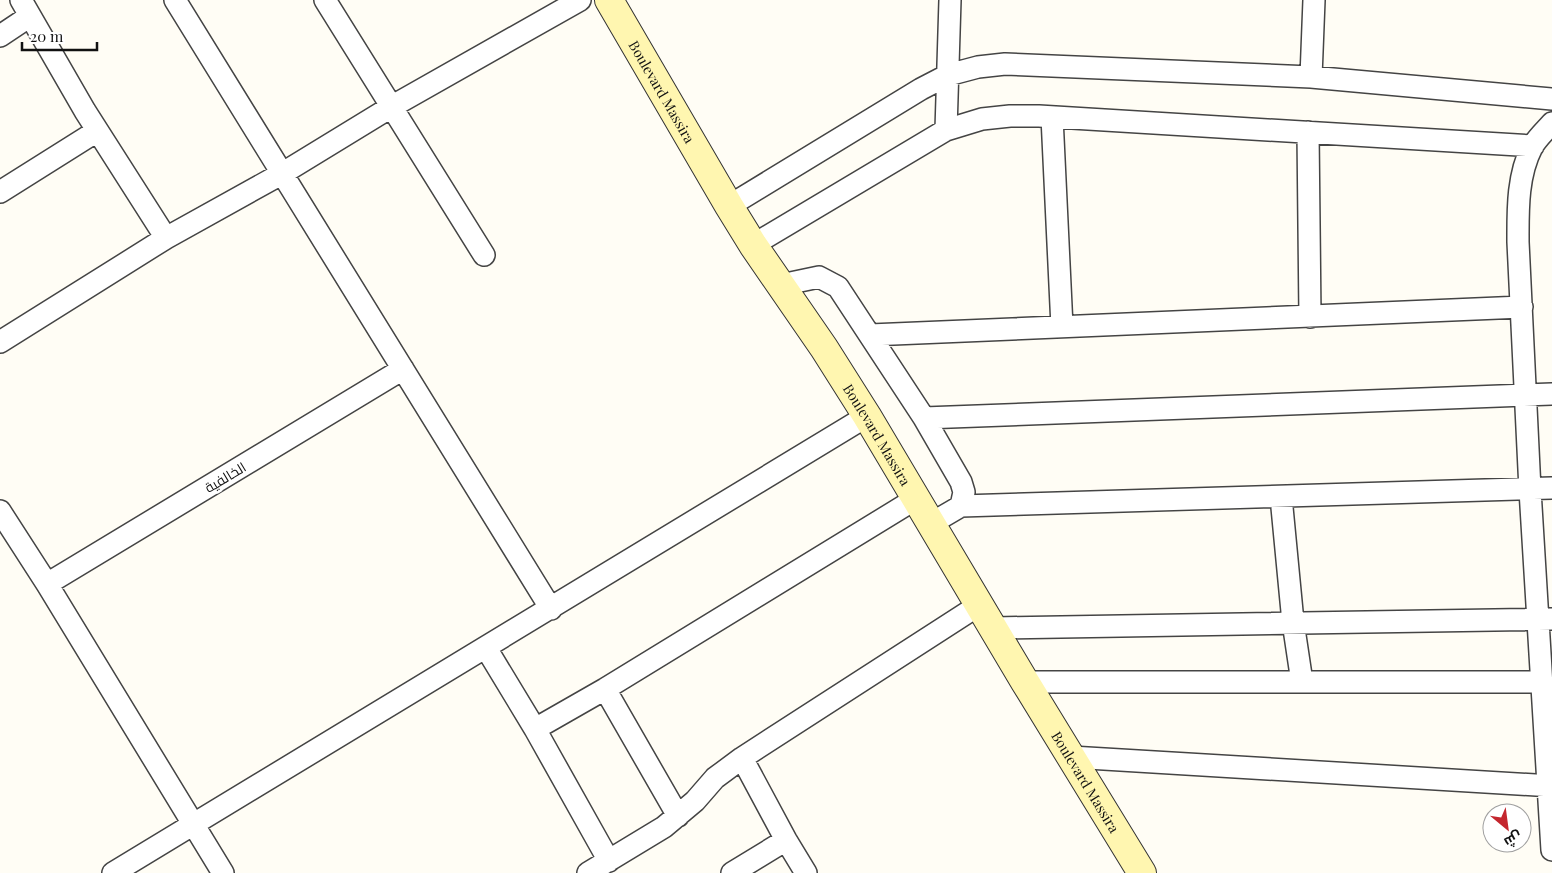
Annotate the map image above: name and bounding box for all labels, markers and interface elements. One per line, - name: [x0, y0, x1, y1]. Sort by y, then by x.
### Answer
- scale bar: [22, 20, 98, 52]
- text: 20 m: [30, 26, 64, 46]
- street label: Boulevard Massira: [625, 37, 700, 146]
- street label: Boulevard Massira: [839, 380, 916, 489]
- street label: الخالفية: [201, 457, 249, 497]
- street label: Boulevard Massira: [1048, 727, 1124, 836]
- north arrow: [1482, 803, 1532, 853]
- text: ش: [1501, 827, 1526, 852]

